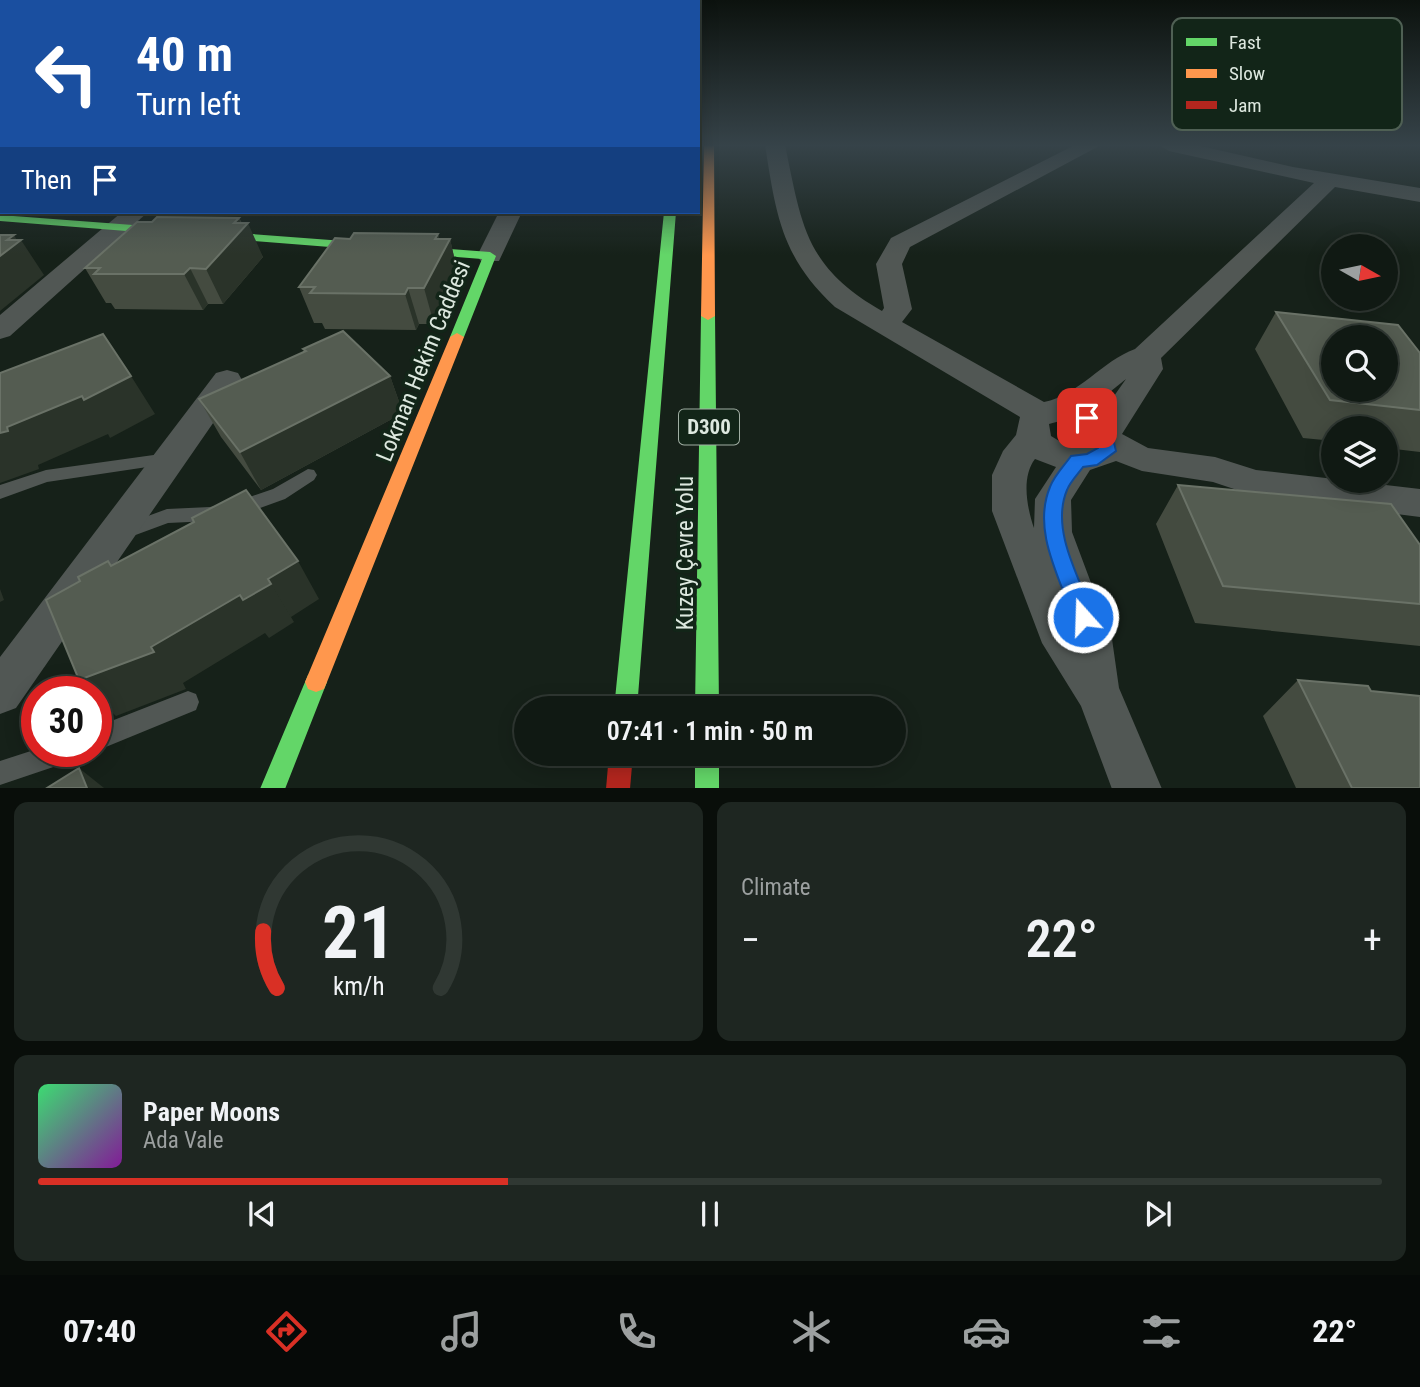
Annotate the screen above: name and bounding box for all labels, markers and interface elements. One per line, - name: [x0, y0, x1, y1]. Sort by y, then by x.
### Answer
- legend: [1172, 18, 1402, 130]
- text: 40 m: [136, 26, 233, 83]
- icon: left: [21, 28, 112, 119]
- text: Fast: [1229, 31, 1261, 54]
- text: Slow: [1229, 62, 1265, 85]
- text: Turn left: [136, 85, 241, 123]
- text: Jam: [1229, 94, 1262, 117]
- icon: arrive: [86, 161, 124, 199]
- text: Then: [21, 165, 72, 195]
- north arrow: [1321, 234, 1398, 312]
- map controls: [1321, 234, 1398, 493]
- street label: Lokman Hekim Caddesi: [371, 257, 476, 466]
- button: search: [1321, 325, 1398, 402]
- pin: [1057, 388, 1117, 448]
- icon: arrive: [1068, 399, 1106, 437]
- road number: D300: [679, 410, 739, 444]
- button: layers: [1321, 416, 1398, 493]
- street label: Kuzey Çevre Yolu: [672, 476, 699, 630]
- position arrow: [1046, 580, 1120, 654]
- speed limit sign: 30: [21, 676, 112, 767]
- text: 07:41 · 1 min · 50 m: [607, 716, 813, 746]
- text: Climate: [741, 874, 811, 901]
- text: 21: [322, 890, 395, 976]
- text: 22°: [1025, 909, 1098, 970]
- text: −: [741, 918, 760, 962]
- text: +: [1363, 918, 1382, 962]
- text: km/h: [333, 971, 384, 1000]
- text: Paper Moons: [143, 1097, 280, 1127]
- text: Ada Vale: [143, 1127, 223, 1154]
- icon: previous: [243, 1195, 281, 1233]
- icon: pause: [691, 1195, 729, 1233]
- icon: next: [1139, 1195, 1177, 1233]
- icon: directions: [262, 1307, 311, 1356]
- icon: music: [437, 1307, 486, 1356]
- icon: phone: [612, 1307, 661, 1356]
- icon: climate: [787, 1307, 836, 1356]
- icon: car: [962, 1307, 1011, 1356]
- icon: filters: [1137, 1307, 1186, 1356]
- text: 07:40: [63, 1312, 136, 1350]
- text: 22°: [1312, 1312, 1357, 1350]

